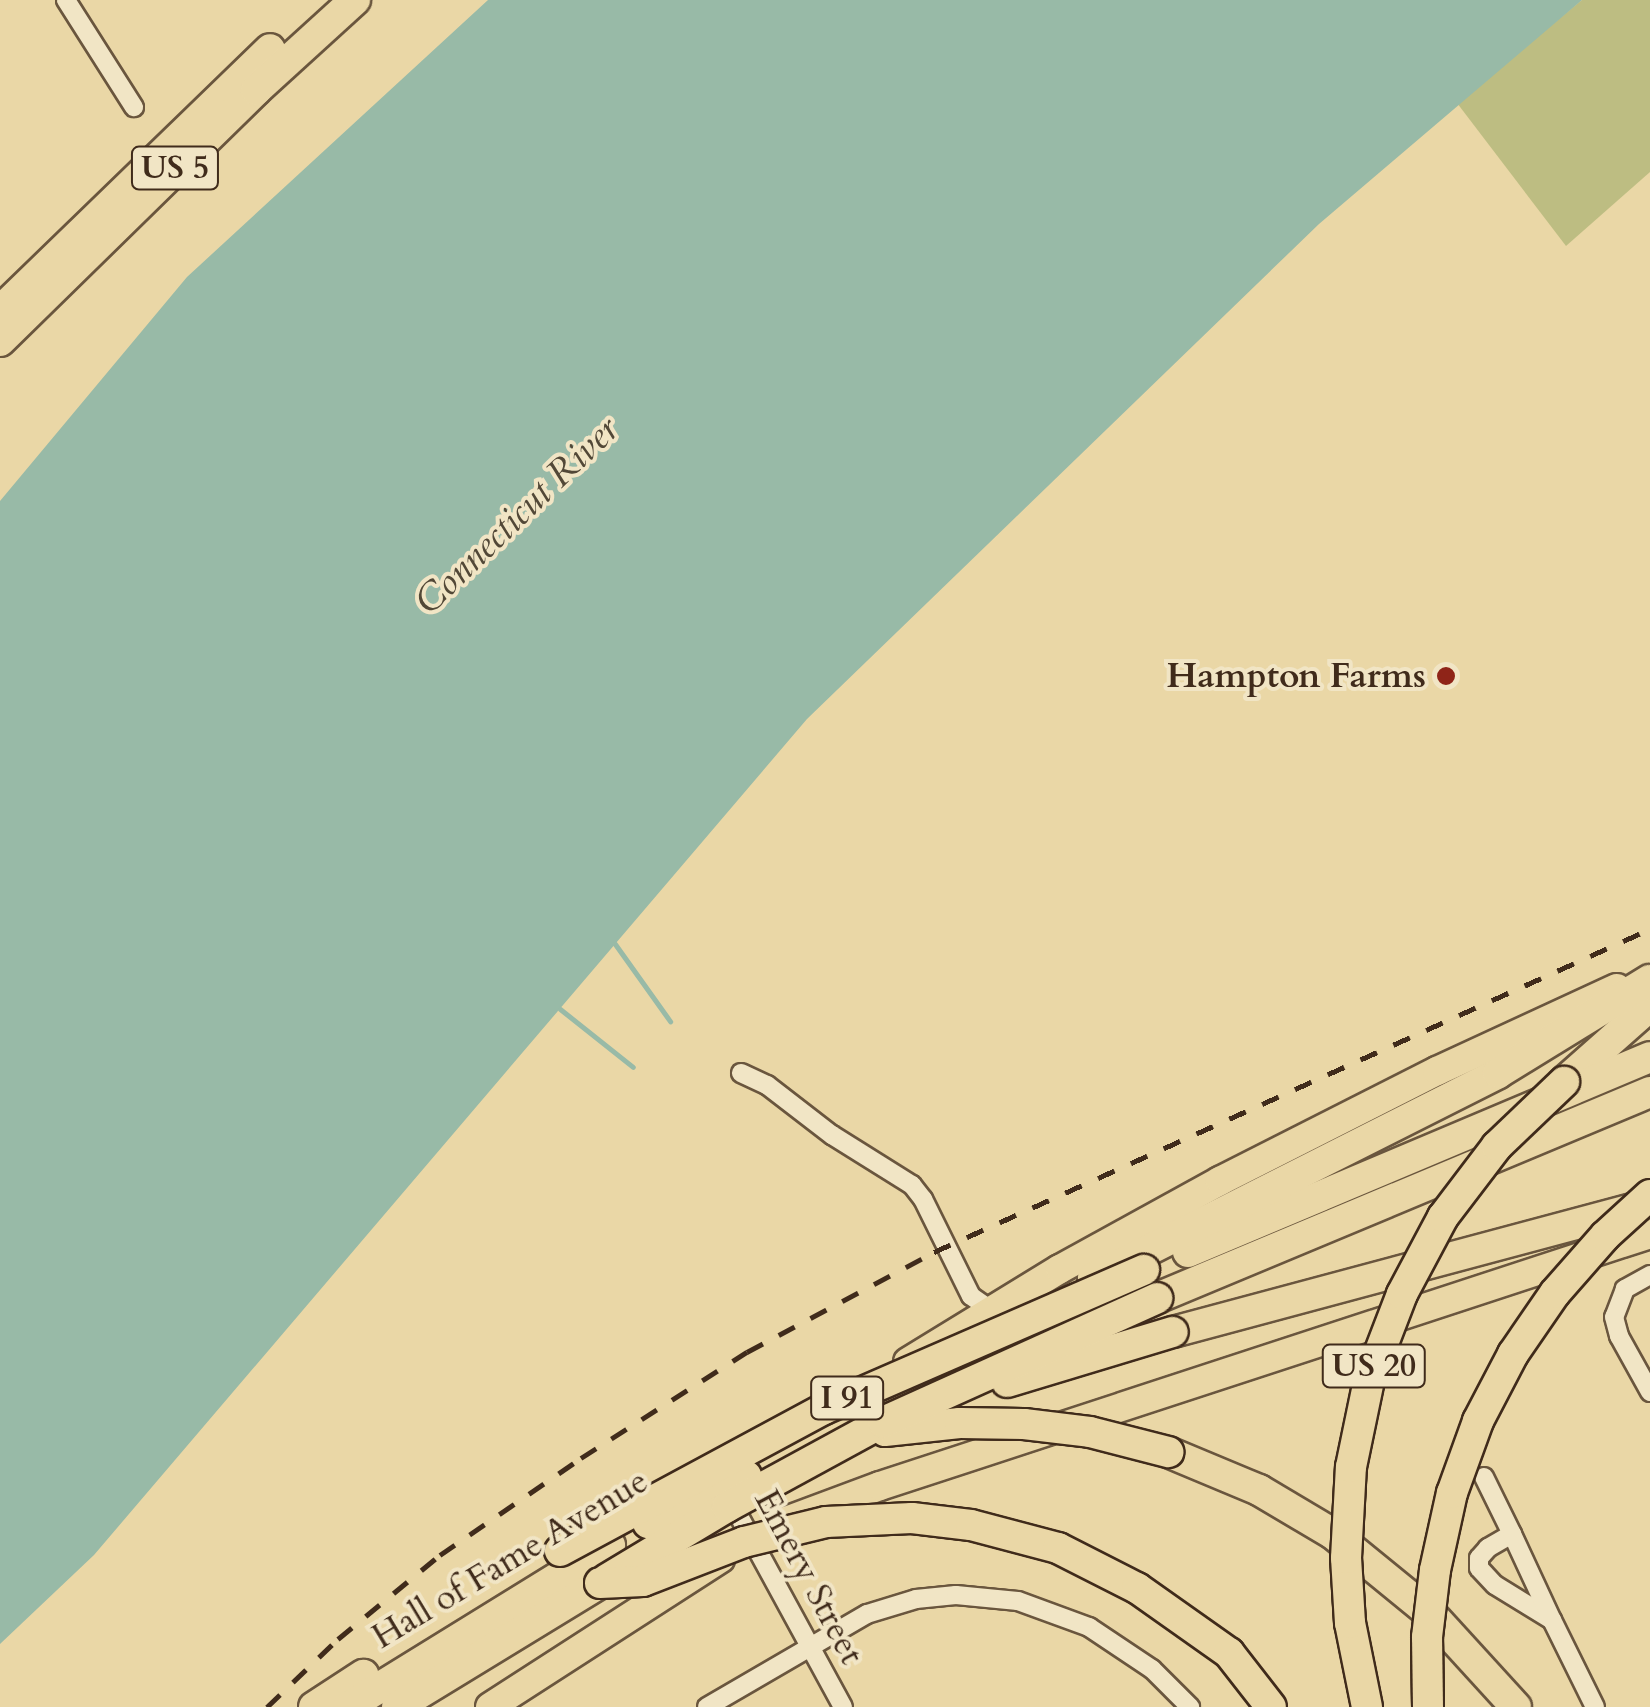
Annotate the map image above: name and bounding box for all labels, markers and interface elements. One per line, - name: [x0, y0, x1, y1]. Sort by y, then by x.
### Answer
- road number: US 5: [130, 141, 220, 195]
- water label: Connecticut River: [406, 407, 628, 625]
- place label: Hampton Farms: [1166, 655, 1426, 697]
- marker: Hampton Farms: [1435, 665, 1457, 687]
- road number: US 20: [1322, 1339, 1426, 1393]
- road number: I 91: [810, 1371, 884, 1425]
- street label: Hall of Fame Avenue: [365, 1460, 655, 1658]
- street label: Emery Street: [745, 1482, 873, 1672]

